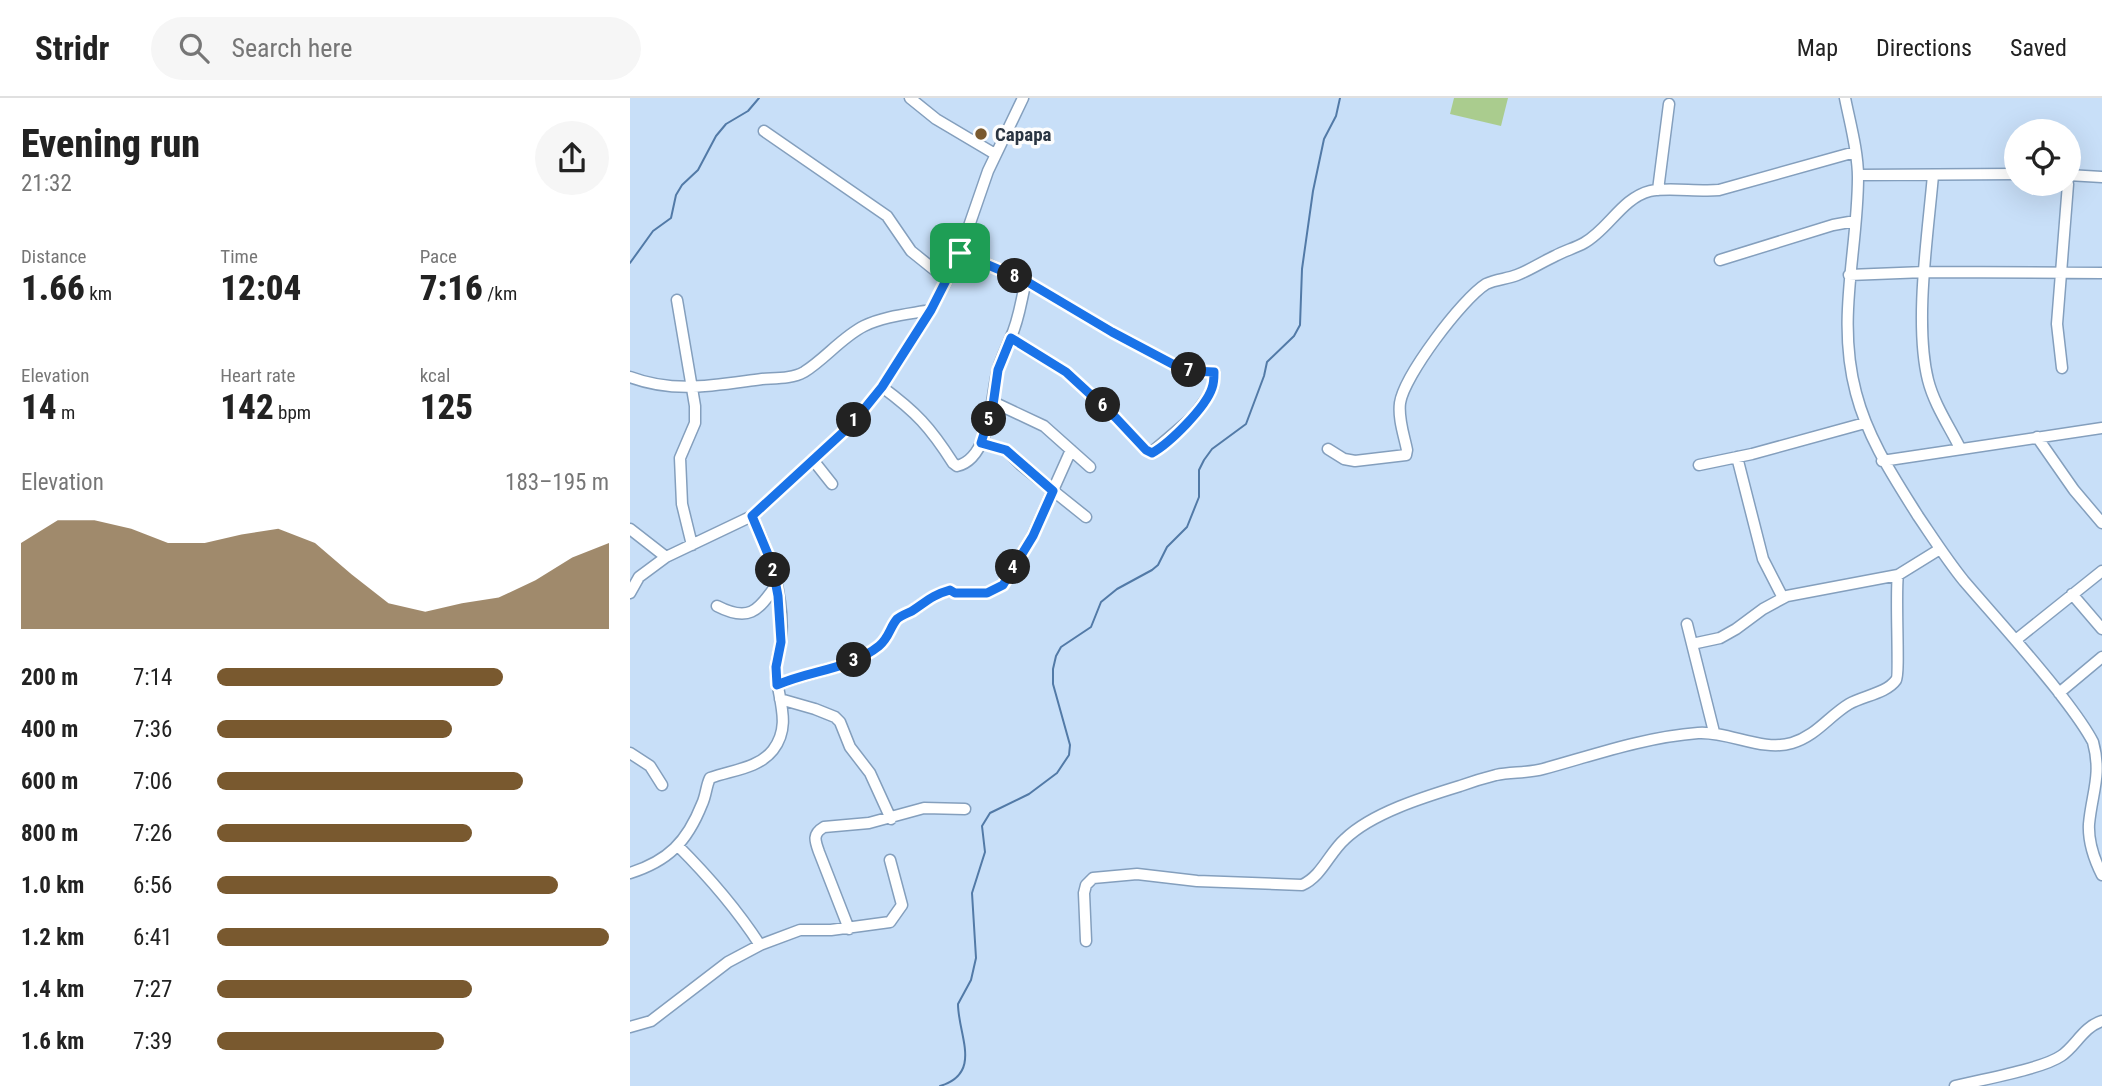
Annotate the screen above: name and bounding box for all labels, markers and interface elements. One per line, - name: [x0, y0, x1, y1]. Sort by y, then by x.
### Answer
- search box: [151, 17, 641, 80]
- text: Stridr: [35, 29, 109, 68]
- icon: search: [175, 29, 213, 67]
- text: Search here: [231, 33, 352, 63]
- text: Map: [1797, 34, 1838, 62]
- text: Directions: [1876, 34, 1972, 62]
- text: Saved: [2010, 34, 2067, 62]
- map controls: [2004, 119, 2081, 196]
- button: locate: [2004, 119, 2081, 196]
- button: share: [535, 121, 609, 195]
- text: Evening run: [21, 122, 200, 166]
- place label: Capapa: [995, 123, 1052, 146]
- marker: Capapa: [973, 126, 989, 142]
- text: 21:32: [21, 170, 72, 197]
- pin: [930, 223, 990, 283]
- icon: arrive: [941, 234, 979, 272]
- text: Distance: [21, 245, 86, 268]
- text: Time: [220, 245, 258, 268]
- text: Pace: [420, 245, 457, 268]
- pin: 8: [998, 258, 1032, 294]
- text: 8: [1010, 264, 1019, 287]
- text: 1.66: [21, 268, 85, 309]
- text: 12:04: [220, 268, 301, 309]
- text: 7:16: [420, 268, 483, 309]
- text: km: [85, 282, 112, 305]
- text: /km: [483, 282, 517, 305]
- pin: 7: [1172, 352, 1206, 388]
- text: 7: [1184, 358, 1193, 381]
- text: Elevation: [21, 364, 89, 387]
- text: Heart rate: [220, 364, 295, 387]
- text: kcal: [420, 364, 450, 387]
- text: 14: [21, 387, 57, 428]
- text: 142: [220, 387, 274, 428]
- text: 125: [420, 387, 473, 428]
- pin: 6: [1086, 388, 1120, 422]
- text: 6: [1098, 393, 1107, 416]
- text: m: [57, 401, 75, 424]
- text: bpm: [274, 401, 311, 424]
- pin: 1: [836, 402, 872, 438]
- pin: 5: [972, 402, 1006, 436]
- text: 5: [984, 407, 993, 430]
- text: 1: [849, 408, 858, 431]
- text: Elevation: [21, 469, 104, 496]
- text: 183–195 m: [505, 469, 609, 496]
- pin: 4: [996, 550, 1030, 584]
- pin: 2: [755, 552, 790, 588]
- text: 4: [1008, 555, 1017, 578]
- text: 2: [768, 558, 777, 581]
- pin: 3: [836, 642, 872, 678]
- text: 3: [849, 648, 858, 671]
- text: 200 m: [21, 664, 78, 691]
- text: 7:14: [133, 664, 172, 691]
- text: 400 m: [21, 716, 78, 743]
- text: 7:36: [133, 716, 172, 743]
- text: 600 m: [21, 768, 78, 795]
- text: 7:06: [133, 768, 172, 795]
- text: 800 m: [21, 820, 78, 847]
- text: 7:26: [133, 820, 172, 847]
- text: 1.0 km: [21, 872, 84, 899]
- text: 6:56: [133, 872, 172, 899]
- text: 1.2 km: [21, 924, 84, 951]
- text: 6:41: [133, 924, 172, 951]
- text: 1.4 km: [21, 976, 84, 1003]
- text: 7:27: [133, 976, 172, 1003]
- text: 1.6 km: [21, 1028, 84, 1055]
- text: 7:39: [133, 1028, 172, 1055]

